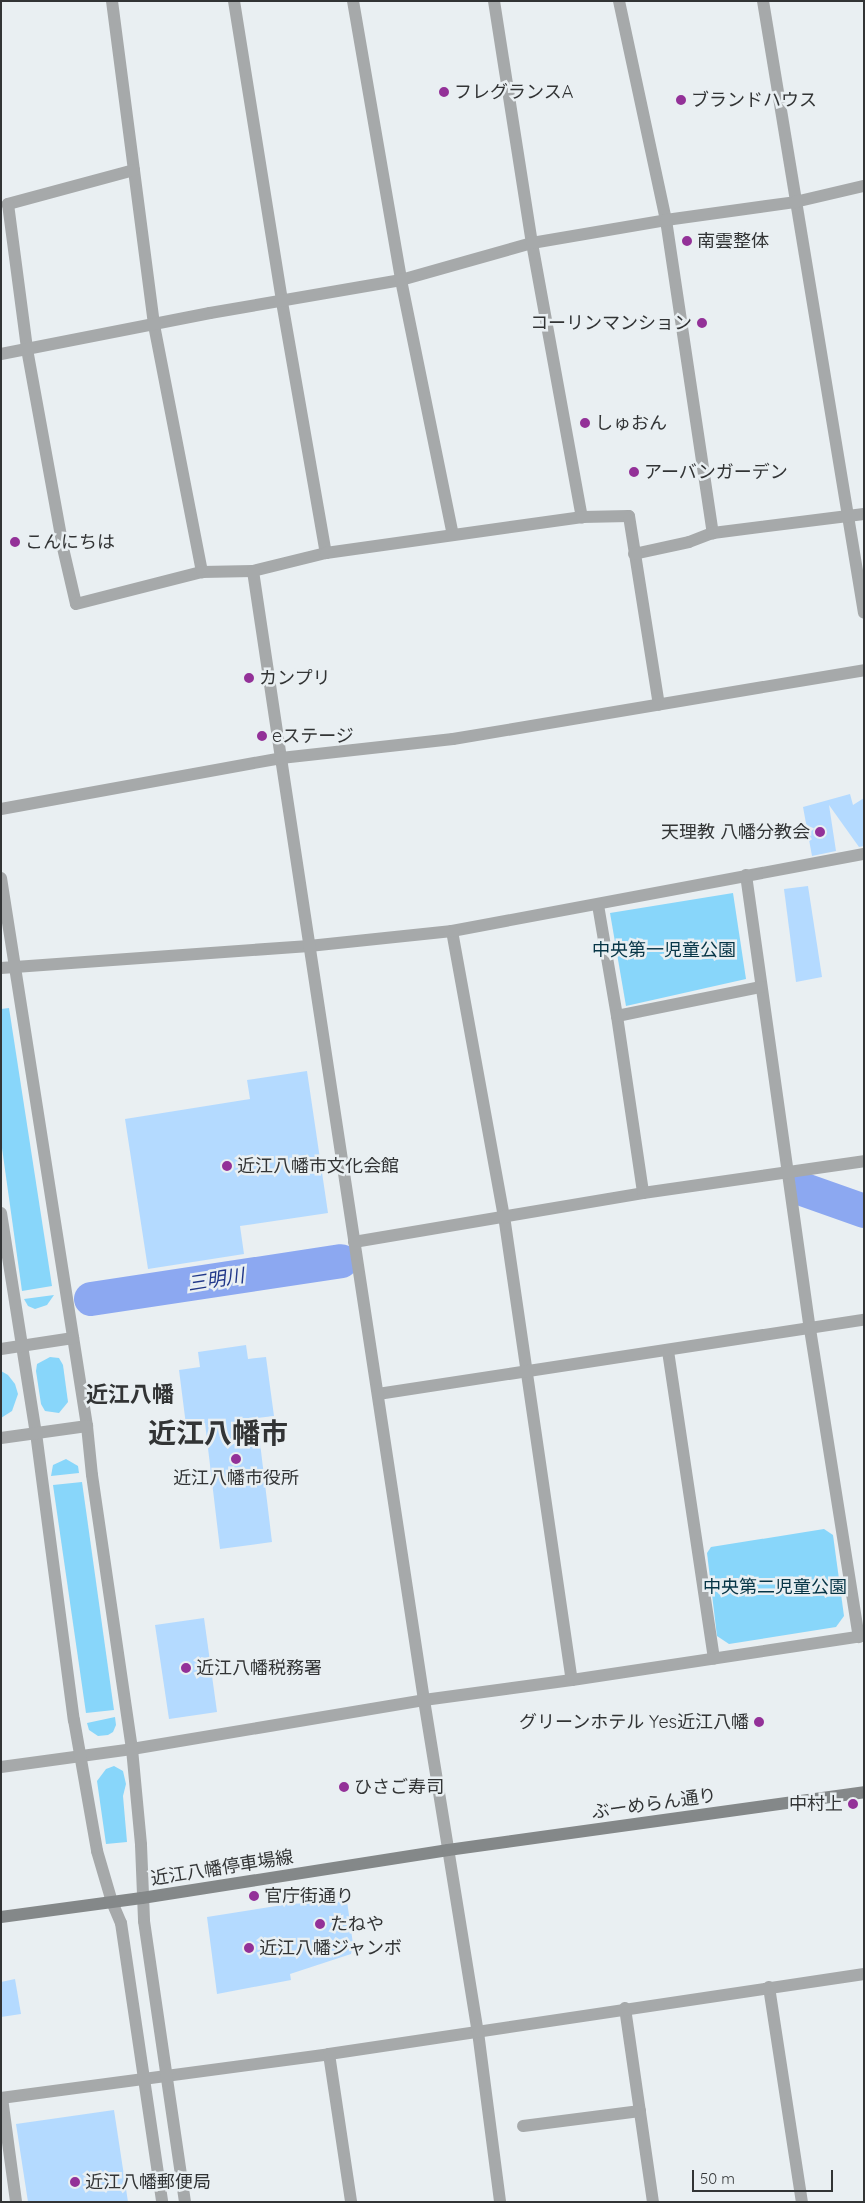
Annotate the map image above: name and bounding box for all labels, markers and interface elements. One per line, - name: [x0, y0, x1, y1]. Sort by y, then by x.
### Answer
- place label: フレグランスA: [454, 81, 574, 103]
- marker: フレグランスA: [438, 86, 450, 98]
- place label: ブランドハウス: [691, 89, 817, 111]
- marker: ブランドハウス: [675, 94, 687, 106]
- place label: 南雲整体: [697, 230, 769, 252]
- marker: 南雲整体: [681, 235, 693, 247]
- place label: コーリンマンション: [530, 312, 692, 334]
- marker: コーリンマンション: [696, 317, 708, 329]
- place label: しゅおん: [595, 412, 667, 434]
- marker: しゅおん: [579, 417, 591, 429]
- place label: アーバンガーデン: [644, 461, 787, 483]
- marker: アーバンガーデン: [628, 466, 640, 478]
- place label: こんにちは: [25, 531, 115, 553]
- marker: こんにちは: [9, 536, 21, 548]
- place label: カンプリ: [259, 667, 331, 689]
- marker: カンプリ: [243, 672, 255, 684]
- place label: eステージ: [272, 725, 354, 747]
- marker: eステージ: [256, 730, 268, 742]
- place label: 天理教 八幡分教会: [661, 821, 810, 843]
- marker: 天理教 八幡分教会: [814, 826, 826, 838]
- park label: 中央第一児童公園: [592, 939, 736, 961]
- place label: 近江八幡市文化会館: [237, 1155, 399, 1177]
- marker: 近江八幡市文化会館: [221, 1160, 233, 1172]
- water label: 三明川: [186, 1264, 246, 1296]
- district label: 近江八幡: [86, 1382, 174, 1408]
- district label: 近江八幡市: [148, 1416, 288, 1450]
- marker: 近江八幡市役所: [230, 1453, 242, 1465]
- place label: 近江八幡市役所: [173, 1467, 299, 1489]
- park label: 中央第二児童公園: [703, 1576, 847, 1598]
- place label: 近江八幡税務署: [196, 1657, 322, 1679]
- marker: 近江八幡税務署: [180, 1662, 192, 1674]
- place label: グリーンホテル Yes近江八幡: [518, 1711, 749, 1733]
- marker: グリーンホテル Yes近江八幡: [753, 1716, 765, 1728]
- place label: ひさご寿司: [354, 1776, 444, 1798]
- marker: ひさご寿司: [338, 1781, 350, 1793]
- street label: ぶーめらん通り: [590, 1785, 718, 1823]
- place label: 中村上: [789, 1793, 843, 1815]
- marker: 中村上: [847, 1798, 859, 1810]
- street label: 近江八幡停車場線: [149, 1846, 295, 1890]
- place label: 官庁街通り: [264, 1885, 354, 1907]
- marker: 官庁街通り: [248, 1890, 260, 1902]
- place label: たねや: [330, 1913, 384, 1935]
- marker: たねや: [314, 1918, 326, 1930]
- place label: 近江八幡ジャンボ: [259, 1937, 403, 1959]
- marker: 近江八幡ジャンボ: [243, 1942, 255, 1954]
- scale bar: [695, 2160, 836, 2192]
- text: 50 m: [700, 2169, 735, 2188]
- place label: 近江八幡郵便局: [85, 2171, 211, 2193]
- marker: 近江八幡郵便局: [69, 2176, 81, 2188]

